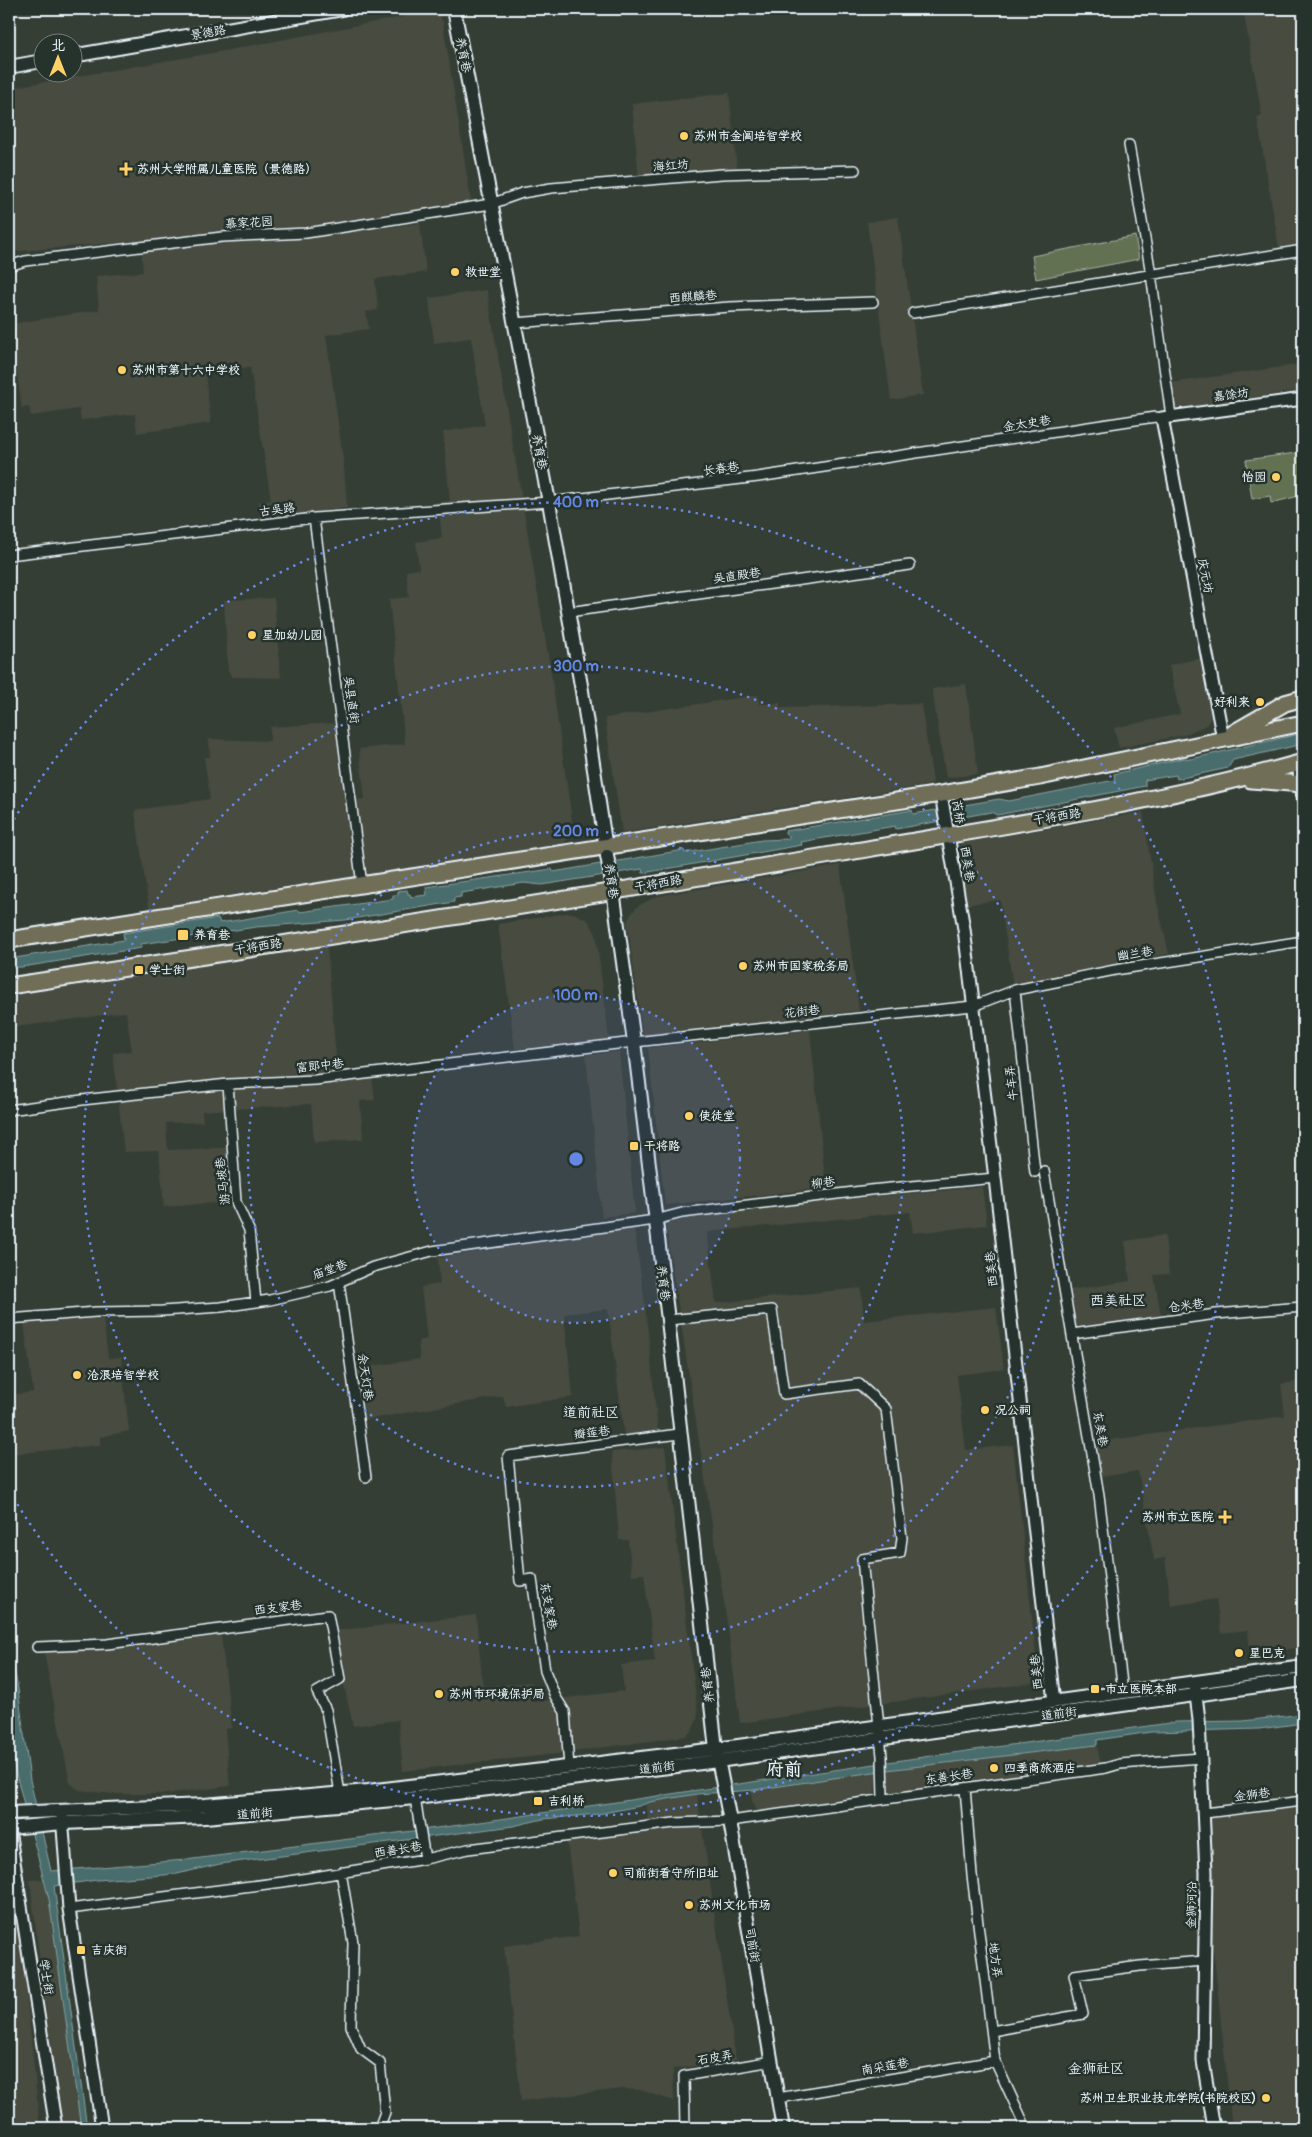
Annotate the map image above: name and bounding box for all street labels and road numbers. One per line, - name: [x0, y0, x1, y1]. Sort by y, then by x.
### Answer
- street label: 景德路: [189, 22, 227, 44]
- street label: 养育巷: [452, 36, 474, 74]
- street label: 海红坊: [652, 157, 690, 175]
- street label: 慕家花园: [225, 214, 273, 232]
- street label: 西麒麟巷: [669, 288, 717, 306]
- street label: 嘉馀坊: [1212, 385, 1250, 405]
- street label: 金太史巷: [1002, 413, 1052, 435]
- street label: 养育巷: [528, 433, 550, 471]
- street label: 长春巷: [702, 459, 740, 479]
- street label: 古吴路: [258, 500, 296, 520]
- street label: 庆元坊: [1194, 557, 1216, 595]
- street label: 吴直殿巷: [712, 565, 762, 587]
- street label: 吴县直街: [340, 675, 362, 725]
- street label: 芮桥: [949, 799, 968, 826]
- street label: 干将西路: [1032, 806, 1082, 828]
- street label: 西美巷: [957, 845, 977, 883]
- street label: 养育巷: [601, 862, 621, 900]
- street label: 干将西路: [633, 872, 683, 896]
- street label: 干将西路: [233, 936, 283, 958]
- street label: 幽兰巷: [1116, 944, 1154, 964]
- street label: 花街巷: [783, 1003, 821, 1021]
- street label: 富郎中巷: [295, 1056, 345, 1076]
- street label: 牛车弄: [1003, 1064, 1021, 1102]
- street label: 游马坡巷: [213, 1156, 233, 1206]
- street label: 柳巷: [810, 1174, 836, 1192]
- street label: 西美巷: [983, 1250, 1001, 1288]
- street label: 庙堂巷: [311, 1257, 349, 1283]
- street label: 养育巷: [653, 1264, 673, 1302]
- street label: 仓米巷: [1167, 1296, 1205, 1316]
- street label: 余天灯巷: [354, 1352, 376, 1402]
- street label: 东美巷: [1089, 1410, 1111, 1448]
- street label: 瓣莲巷: [573, 1423, 611, 1443]
- street label: 东支家巷: [536, 1581, 560, 1631]
- street label: 西支家巷: [253, 1598, 303, 1618]
- street label: 西美巷: [1028, 1653, 1046, 1691]
- street label: 养育巷: [698, 1666, 718, 1704]
- street label: 道前街: [1040, 1704, 1078, 1724]
- street label: 道前街: [638, 1758, 676, 1778]
- street label: 东善长巷: [924, 1766, 974, 1788]
- street label: 金狮巷: [1233, 1785, 1271, 1805]
- street label: 道前街: [236, 1805, 274, 1823]
- street label: 西善长巷: [373, 1839, 423, 1861]
- street label: 金狮河沿: [1184, 1881, 1200, 1929]
- street label: 司前街: [741, 1926, 763, 1964]
- street label: 地方弄: [985, 1941, 1005, 1979]
- street label: 学士街: [36, 1958, 56, 1996]
- street label: 石皮弄: [696, 2047, 734, 2069]
- street label: 南采莲巷: [860, 2055, 910, 2079]

